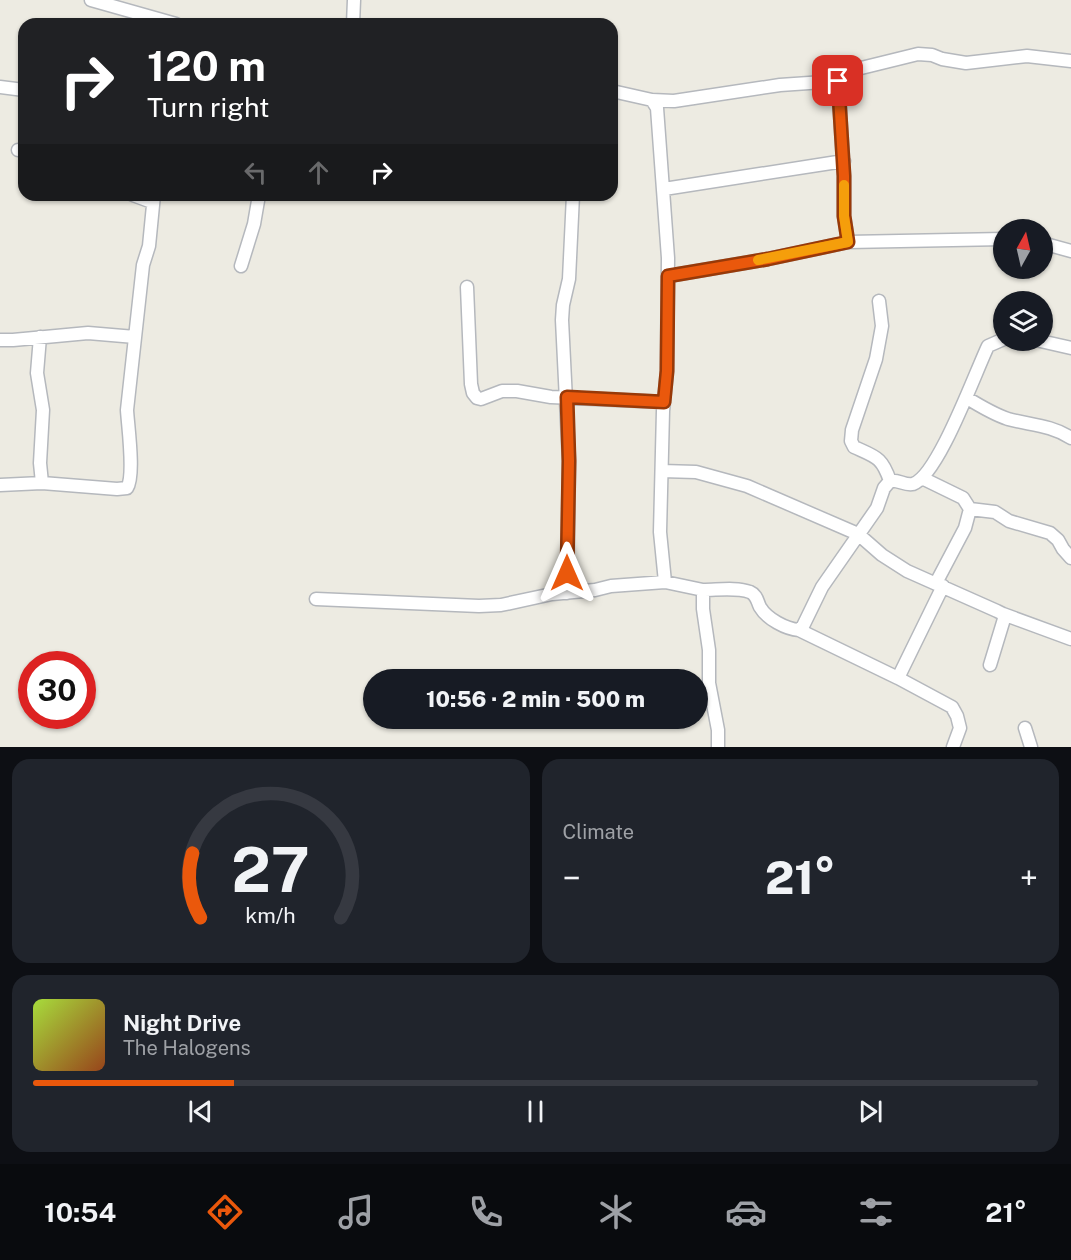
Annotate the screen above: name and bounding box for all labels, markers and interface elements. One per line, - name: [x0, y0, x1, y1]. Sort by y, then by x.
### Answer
- text: 120 m: [147, 41, 266, 90]
- icon: right: [48, 42, 126, 120]
- pin: [812, 55, 863, 106]
- icon: arrive: [821, 64, 854, 97]
- text: Turn right: [147, 91, 270, 123]
- icon: left: [239, 156, 272, 189]
- icon: ahead: [302, 156, 335, 189]
- icon: right: [365, 156, 398, 189]
- north arrow: [993, 219, 1053, 279]
- map controls: [993, 219, 1053, 351]
- button: layers: [993, 291, 1053, 351]
- position arrow: [535, 541, 599, 605]
- speed limit sign: 30: [18, 651, 96, 729]
- text: 10:56 · 2 min · 500 m: [426, 686, 645, 712]
- text: Climate: [563, 820, 634, 844]
- text: 27: [231, 833, 310, 906]
- text: 21°: [765, 851, 836, 904]
- text: −: [563, 859, 581, 897]
- text: +: [1020, 859, 1038, 897]
- text: km/h: [246, 903, 296, 928]
- text: Night Drive: [123, 1010, 241, 1036]
- text: The Halogens: [123, 1036, 251, 1060]
- icon: previous: [184, 1095, 217, 1128]
- icon: pause: [519, 1095, 552, 1128]
- icon: next: [854, 1095, 887, 1128]
- icon: directions: [204, 1191, 246, 1233]
- icon: music: [335, 1191, 377, 1233]
- icon: phone: [465, 1191, 507, 1233]
- icon: climate: [595, 1191, 637, 1233]
- icon: car: [725, 1191, 767, 1233]
- icon: filters: [855, 1191, 897, 1233]
- text: 10:54: [44, 1196, 116, 1228]
- text: 21°: [985, 1196, 1027, 1228]

